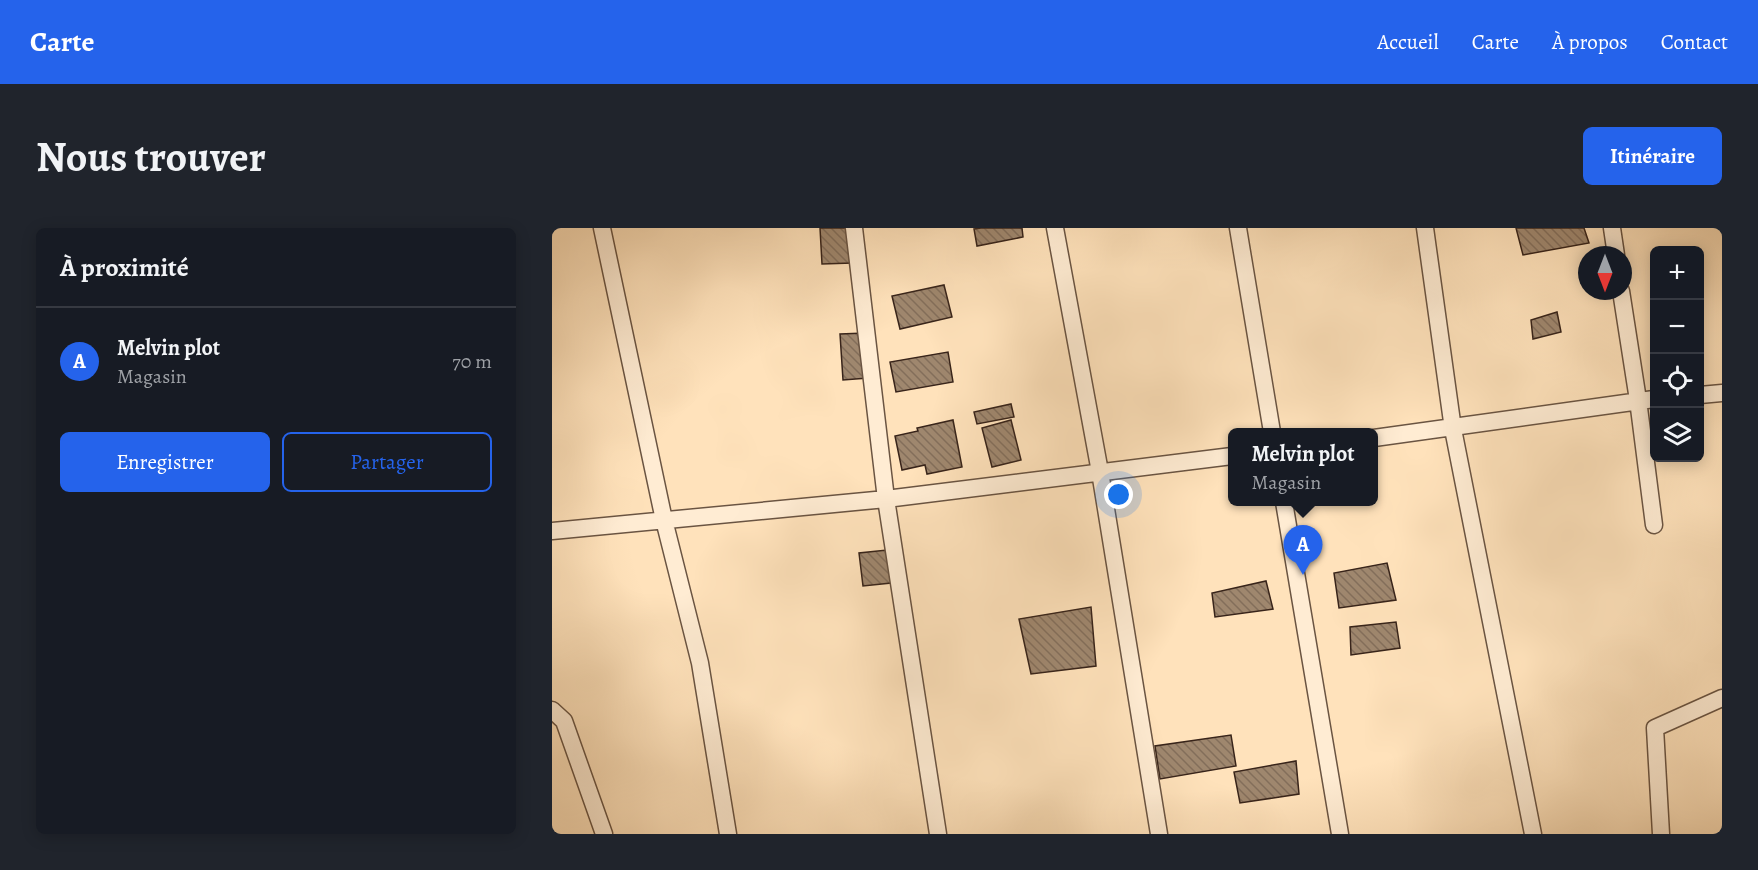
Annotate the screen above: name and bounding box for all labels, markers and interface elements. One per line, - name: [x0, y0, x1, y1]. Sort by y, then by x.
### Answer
- text: Carte: [30, 23, 95, 61]
- text: Accueil: [1377, 28, 1439, 56]
- text: Carte: [1472, 28, 1519, 56]
- text: À propos: [1552, 28, 1628, 56]
- text: Contact: [1661, 28, 1728, 56]
- button: Itinéraire: [1583, 127, 1722, 185]
- text: Nous trouver: [36, 128, 266, 185]
- north arrow: [1578, 246, 1632, 300]
- map controls: [1650, 246, 1704, 462]
- button: +: [1650, 246, 1704, 300]
- text: À proximité: [60, 250, 189, 285]
- button: −: [1650, 300, 1704, 354]
- text: Melvin plot: [117, 333, 220, 363]
- text: A: [73, 348, 86, 375]
- text: 70 m: [452, 348, 492, 375]
- button: locate: [1650, 354, 1704, 408]
- text: Magasin: [117, 363, 187, 390]
- button: layers: [1650, 408, 1704, 462]
- popup: [1228, 428, 1378, 506]
- button: Enregistrer: [60, 432, 270, 492]
- button: Partager: [282, 432, 492, 492]
- text: Melvin plot: [1251, 439, 1355, 469]
- text: Magasin: [1251, 469, 1321, 496]
- your location: [1104, 480, 1133, 509]
- pin: A: [1284, 526, 1323, 575]

